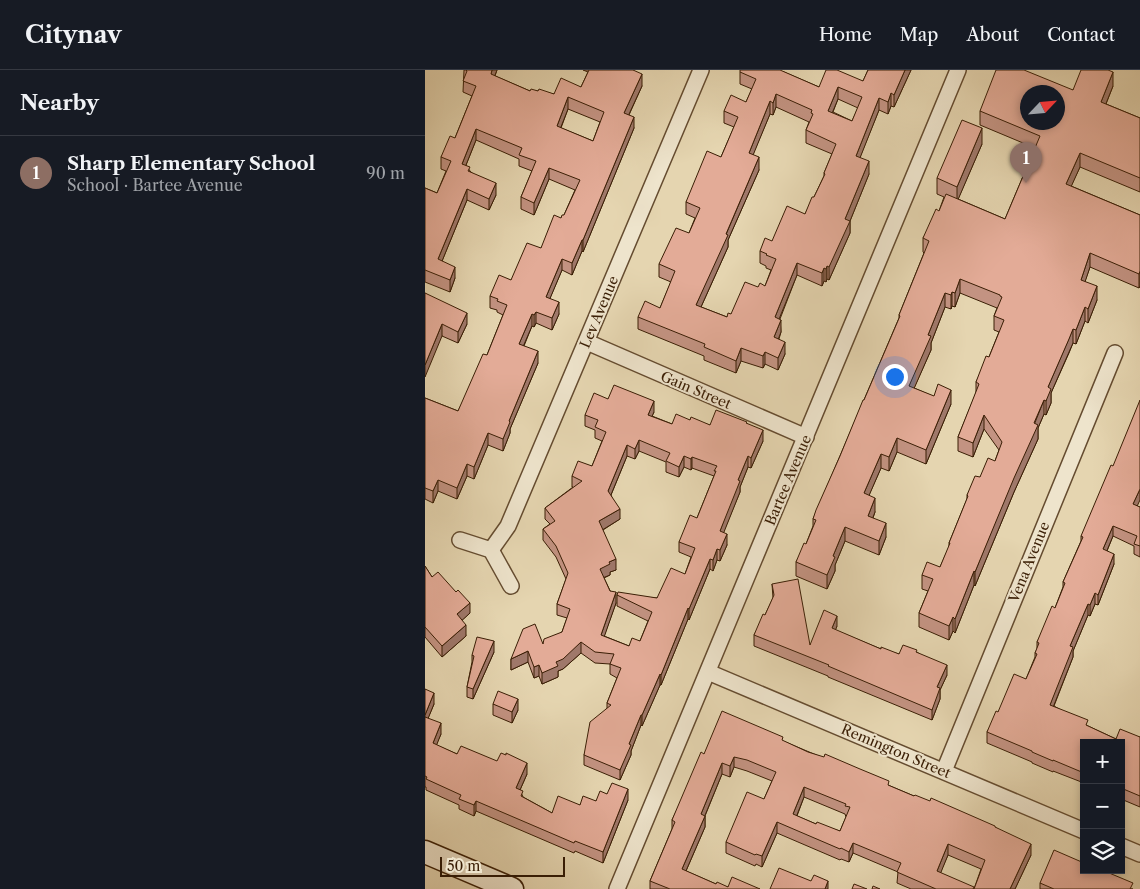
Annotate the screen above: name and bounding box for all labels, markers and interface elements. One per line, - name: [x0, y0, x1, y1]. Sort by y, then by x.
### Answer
- text: Citynav: [25, 20, 122, 49]
- text: Home: [819, 24, 872, 46]
- text: Map: [900, 24, 938, 46]
- text: About: [966, 24, 1019, 46]
- text: Contact: [1047, 24, 1115, 46]
- north arrow: [1020, 85, 1065, 130]
- text: Nearby: [20, 90, 99, 115]
- pin: 1: [1010, 142, 1042, 183]
- text: Sharp Elementary School: [67, 152, 315, 175]
- text: 1: [32, 163, 40, 183]
- text: 90 m: [366, 163, 405, 183]
- text: School · Bartee Avenue: [67, 175, 243, 195]
- street label: Lev Avenue: [576, 273, 622, 351]
- your location: [882, 364, 908, 390]
- street label: Gain Street: [658, 367, 734, 413]
- street label: Bartee Avenue: [761, 432, 815, 528]
- street label: Vena Avenue: [1004, 519, 1053, 606]
- street label: Remington Street: [839, 720, 953, 782]
- map controls: [1080, 739, 1125, 874]
- button: +: [1080, 739, 1125, 784]
- button: −: [1080, 784, 1125, 829]
- button: layers: [1080, 829, 1125, 874]
- scale bar: [440, 854, 565, 877]
- text: 50 m: [447, 857, 480, 875]

